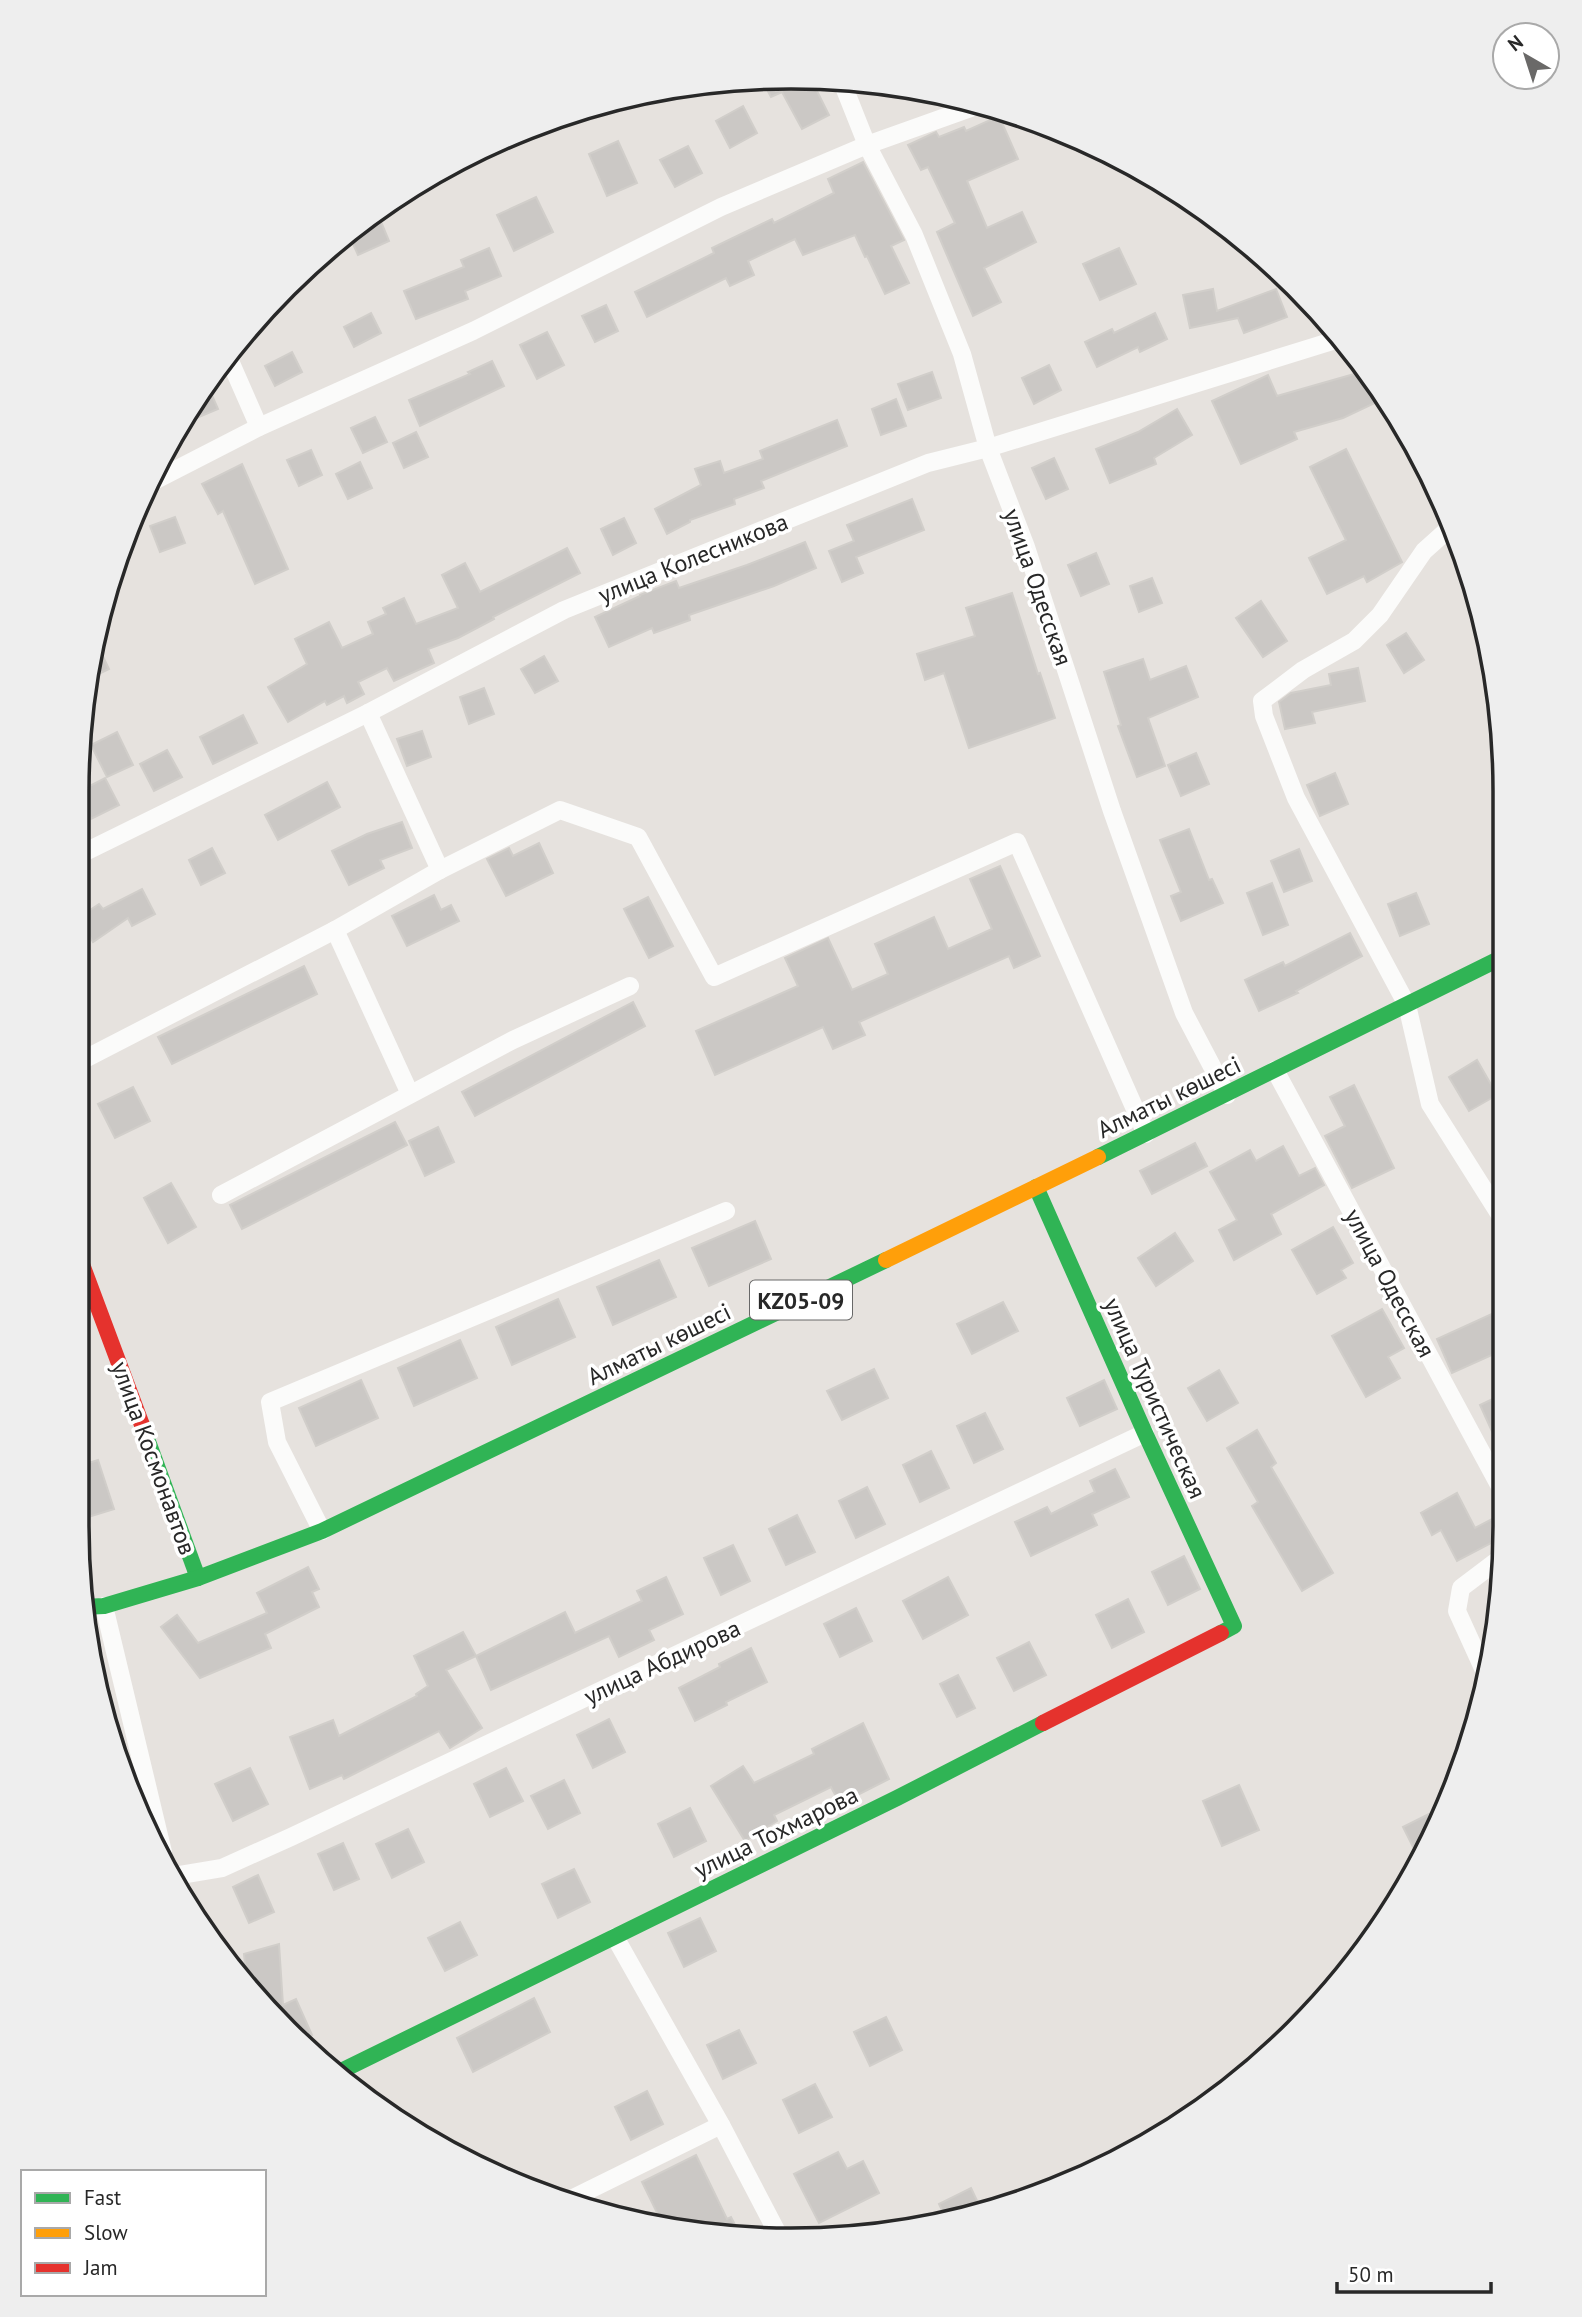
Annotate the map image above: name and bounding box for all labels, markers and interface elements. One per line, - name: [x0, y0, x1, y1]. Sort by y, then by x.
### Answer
- north arrow: [1491, 21, 1561, 91]
- text: N: [1503, 30, 1528, 56]
- street label: улица Одесская: [997, 504, 1079, 670]
- street label: улица Колесникова: [593, 506, 793, 610]
- street label: Алматы көшесі: [1092, 1049, 1246, 1145]
- street label: улица Одесская: [1338, 1203, 1442, 1363]
- road number: KZ05-09: [750, 1280, 852, 1320]
- street label: улица Туристическая: [1097, 1293, 1213, 1503]
- street label: Алматы көшесі: [582, 1296, 736, 1392]
- street label: улица Космонавтов: [105, 1357, 203, 1559]
- street label: улица Абдирова: [579, 1612, 745, 1712]
- street label: улица Тохмарова: [689, 1779, 863, 1885]
- legend: [21, 2170, 266, 2296]
- text: Fast: [84, 2184, 121, 2211]
- text: Slow: [84, 2219, 128, 2246]
- scale bar: [1337, 2250, 1491, 2294]
- text: Jam: [83, 2254, 118, 2281]
- text: 50 m: [1348, 2261, 1394, 2288]

